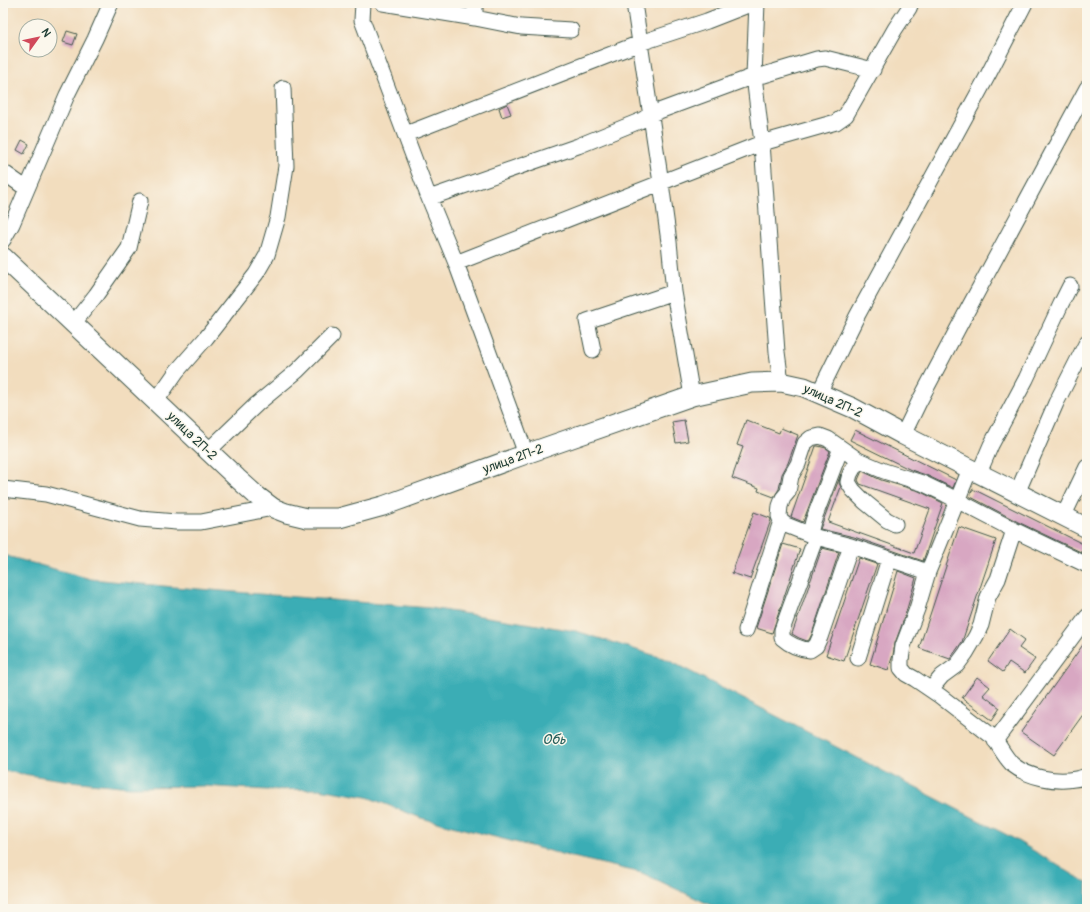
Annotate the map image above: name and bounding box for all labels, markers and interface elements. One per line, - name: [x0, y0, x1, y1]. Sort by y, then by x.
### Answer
- north arrow: [18, 18, 58, 58]
- text: N: [38, 26, 54, 40]
- street label: улица 2П-2: [800, 380, 865, 421]
- street label: улица 2П-2: [163, 408, 220, 464]
- street label: улица 2П-2: [480, 441, 545, 478]
- water label: Обь: [542, 731, 566, 748]

